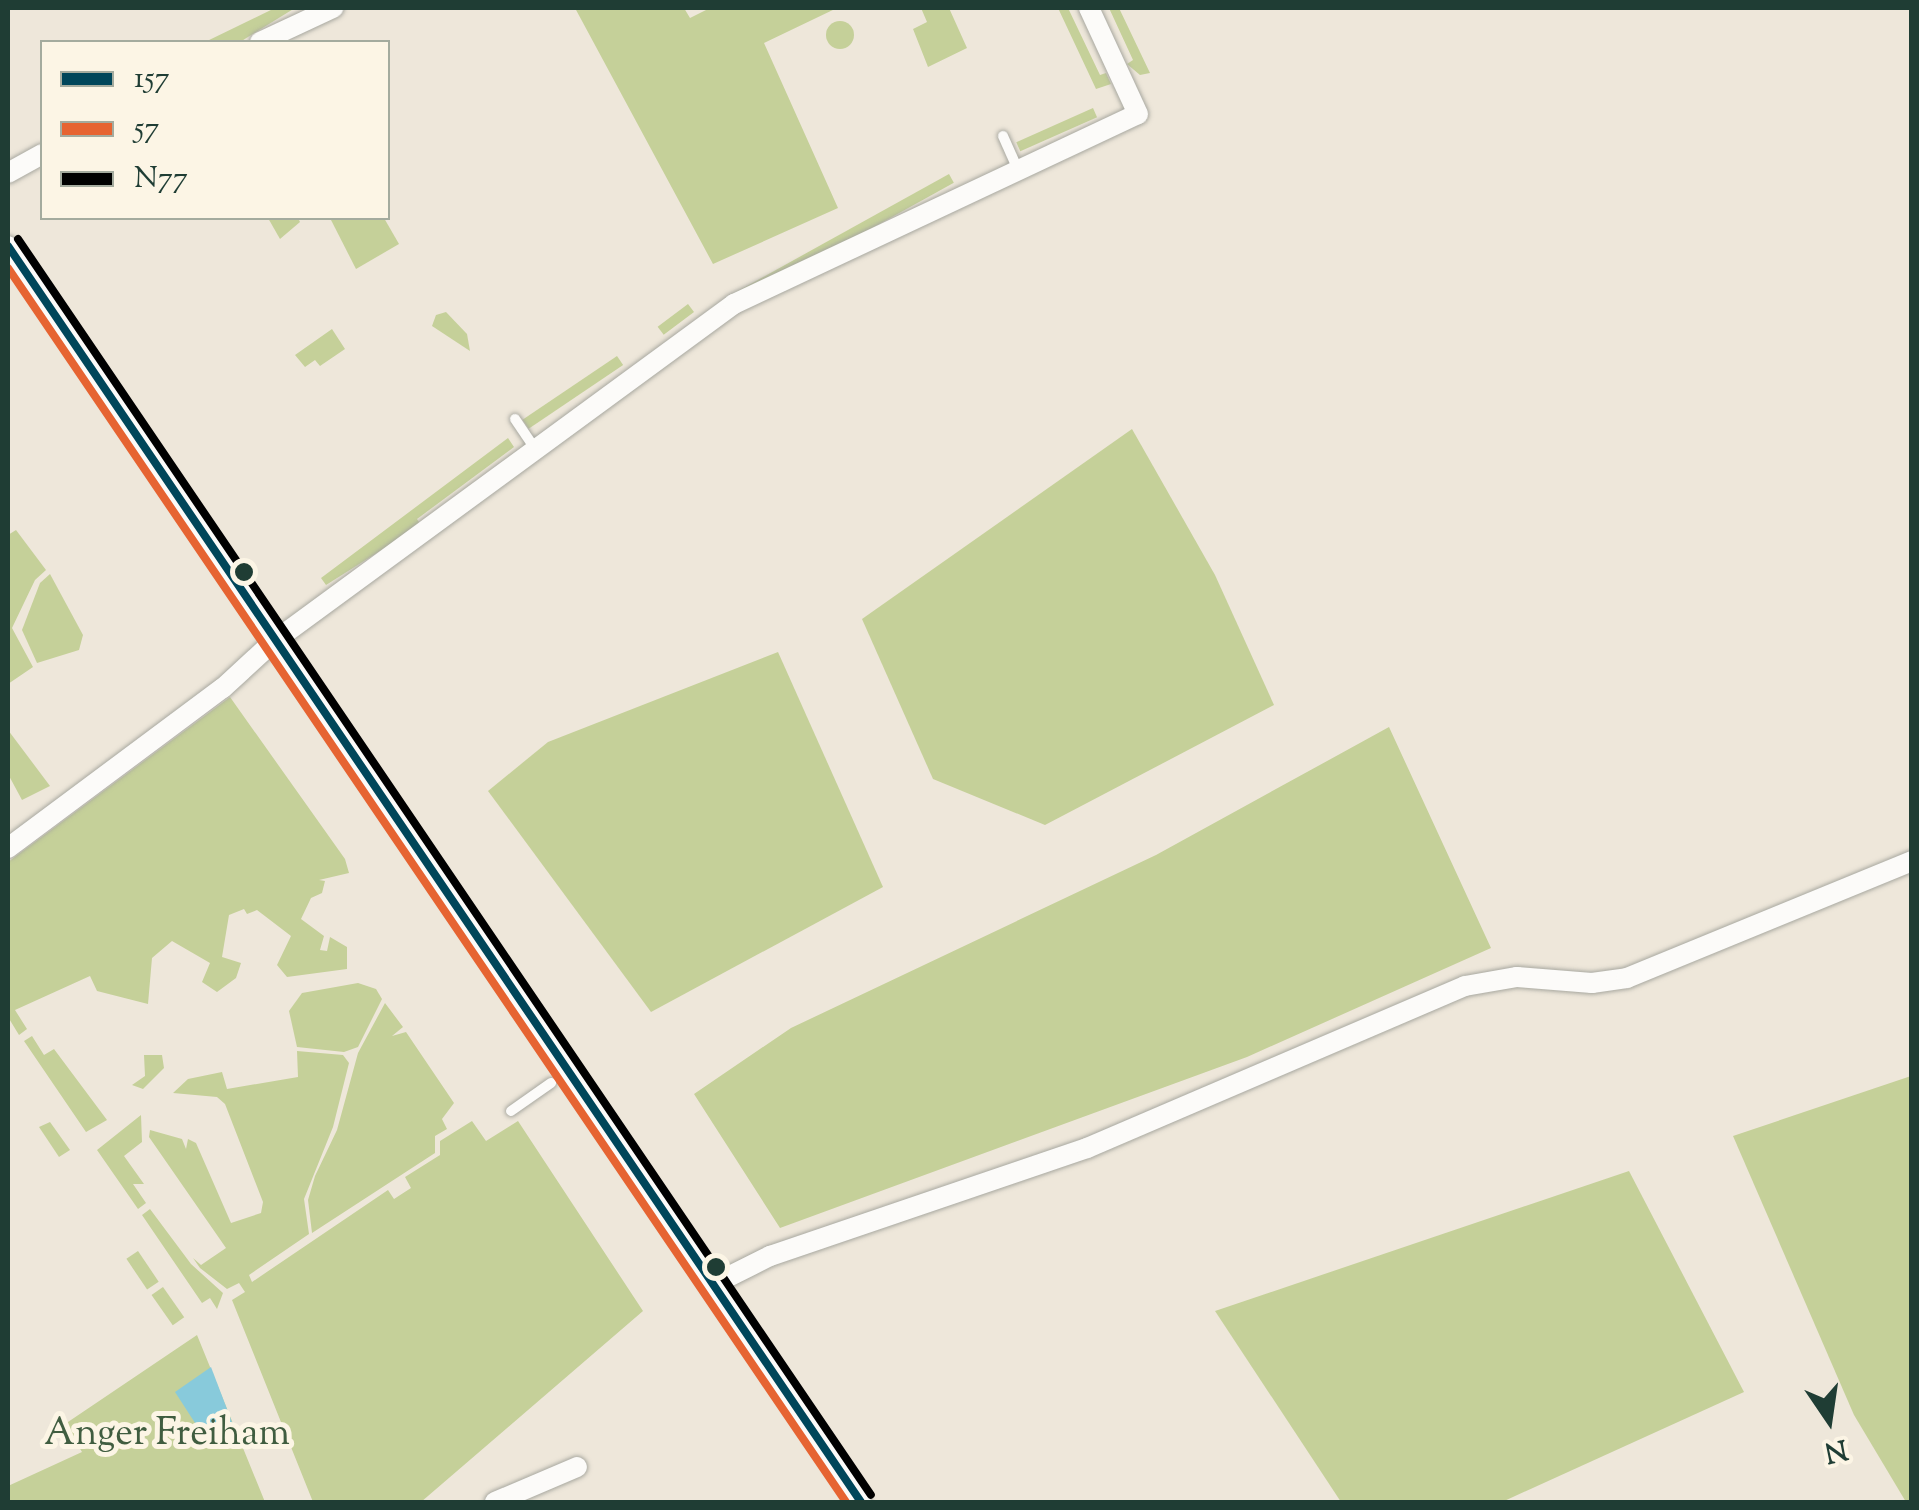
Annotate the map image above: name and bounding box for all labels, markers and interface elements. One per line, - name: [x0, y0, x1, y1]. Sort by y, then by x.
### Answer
- legend: [40, 40, 390, 220]
- text: 157: [134, 58, 170, 101]
- text: 57: [134, 108, 159, 151]
- text: N77: [134, 158, 188, 201]
- unlabelled marker: [234, 562, 254, 582]
- unlabelled marker: [706, 1257, 726, 1277]
- north arrow: [1779, 1370, 1879, 1470]
- park label: Anger Freiham: [44, 1413, 290, 1459]
- text: N: [1820, 1427, 1851, 1471]

